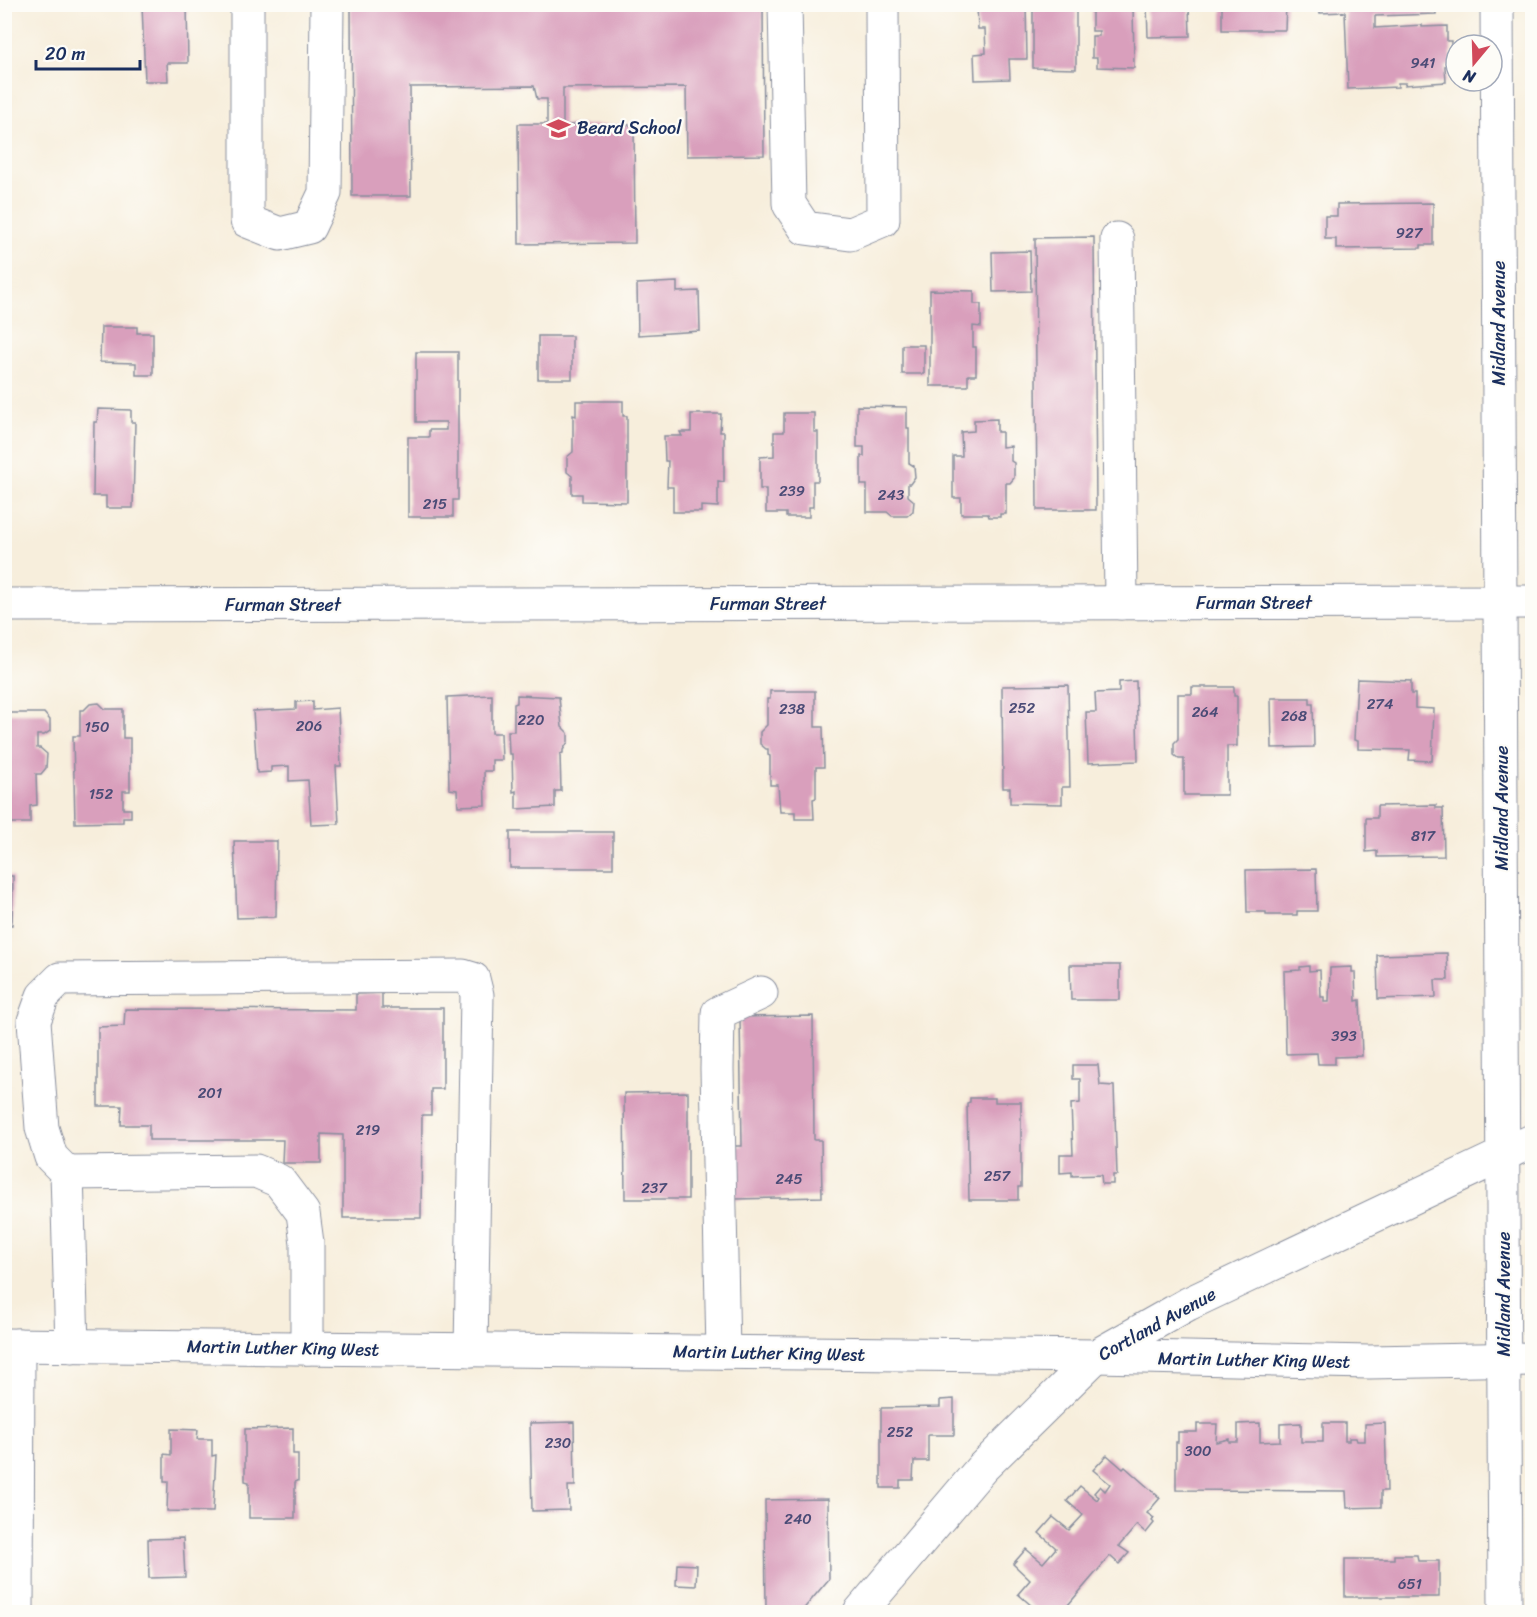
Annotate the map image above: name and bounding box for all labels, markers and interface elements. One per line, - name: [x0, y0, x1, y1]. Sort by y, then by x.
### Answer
- scale bar: [36, 33, 140, 71]
- north arrow: [1444, 33, 1504, 93]
- text: 20 m: [45, 38, 85, 70]
- house number: 941: [1410, 50, 1436, 76]
- text: N: [1458, 61, 1480, 93]
- place label: Beard School: [577, 112, 682, 144]
- school or university icon: Beard School: [546, 115, 572, 141]
- house number: 927: [1396, 220, 1424, 246]
- street label: Midland Avenue: [1483, 261, 1515, 385]
- house number: 239: [779, 478, 805, 504]
- house number: 243: [878, 482, 904, 508]
- house number: 215: [423, 491, 447, 517]
- street label: Furman Street: [1196, 587, 1313, 619]
- street label: Furman Street: [710, 588, 827, 620]
- street label: Furman Street: [225, 589, 342, 621]
- house number: 274: [1367, 691, 1393, 717]
- house number: 252: [1009, 695, 1036, 721]
- house number: 238: [779, 696, 805, 722]
- house number: 264: [1192, 699, 1218, 725]
- house number: 268: [1281, 703, 1307, 729]
- house number: 220: [518, 707, 544, 733]
- house number: 206: [296, 713, 322, 739]
- house number: 150: [84, 714, 110, 740]
- street label: Midland Avenue: [1486, 746, 1518, 870]
- house number: 152: [89, 781, 113, 807]
- house number: 817: [1411, 823, 1436, 849]
- house number: 393: [1331, 1023, 1357, 1049]
- house number: 201: [198, 1080, 222, 1106]
- house number: 219: [356, 1117, 380, 1143]
- house number: 257: [984, 1163, 1012, 1189]
- house number: 245: [775, 1166, 803, 1192]
- house number: 237: [641, 1175, 668, 1201]
- street label: Midland Avenue: [1488, 1232, 1520, 1356]
- street label: Cortland Avenue: [1092, 1278, 1222, 1370]
- street label: Martin Luther King West: [187, 1330, 380, 1366]
- street label: Martin Luther King West: [673, 1335, 866, 1371]
- street label: Martin Luther King West: [1158, 1342, 1351, 1378]
- house number: 252: [887, 1419, 914, 1445]
- house number: 230: [545, 1430, 571, 1456]
- house number: 300: [1184, 1438, 1212, 1464]
- house number: 240: [784, 1506, 812, 1532]
- house number: 651: [1398, 1571, 1422, 1597]

